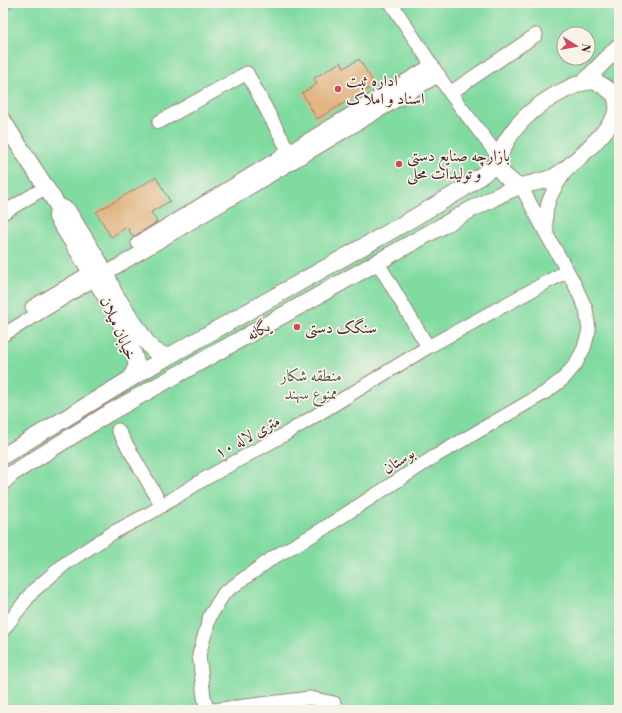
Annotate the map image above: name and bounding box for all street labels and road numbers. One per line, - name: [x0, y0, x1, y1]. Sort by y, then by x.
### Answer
- street label: خیابان میلان: [95, 293, 141, 363]
- street label: یگانه: [243, 315, 274, 345]
- street label: ۱۰ متری لاله: [211, 411, 284, 463]
- street label: بوستان: [379, 443, 418, 479]

